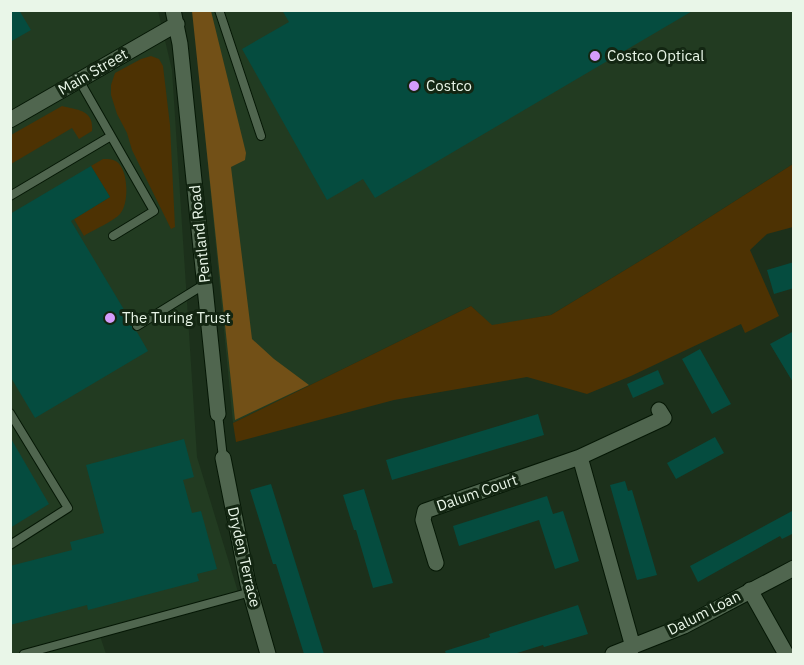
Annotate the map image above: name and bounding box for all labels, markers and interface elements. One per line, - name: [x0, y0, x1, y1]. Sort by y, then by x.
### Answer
- street label: Main Street: [55, 44, 131, 99]
- place label: Costco Optical: [607, 46, 704, 65]
- marker: Costco Optical: [588, 49, 602, 63]
- place label: Costco: [426, 76, 472, 95]
- marker: Costco: [407, 79, 421, 93]
- street label: Pentland Road: [185, 184, 214, 284]
- place label: The Turing Trust: [122, 308, 231, 327]
- marker: The Turing Trust: [103, 311, 117, 325]
- street label: Dalum Court: [434, 470, 520, 515]
- street label: Dryden Terrace: [224, 505, 265, 609]
- street label: Dalum Loan: [664, 586, 744, 639]

